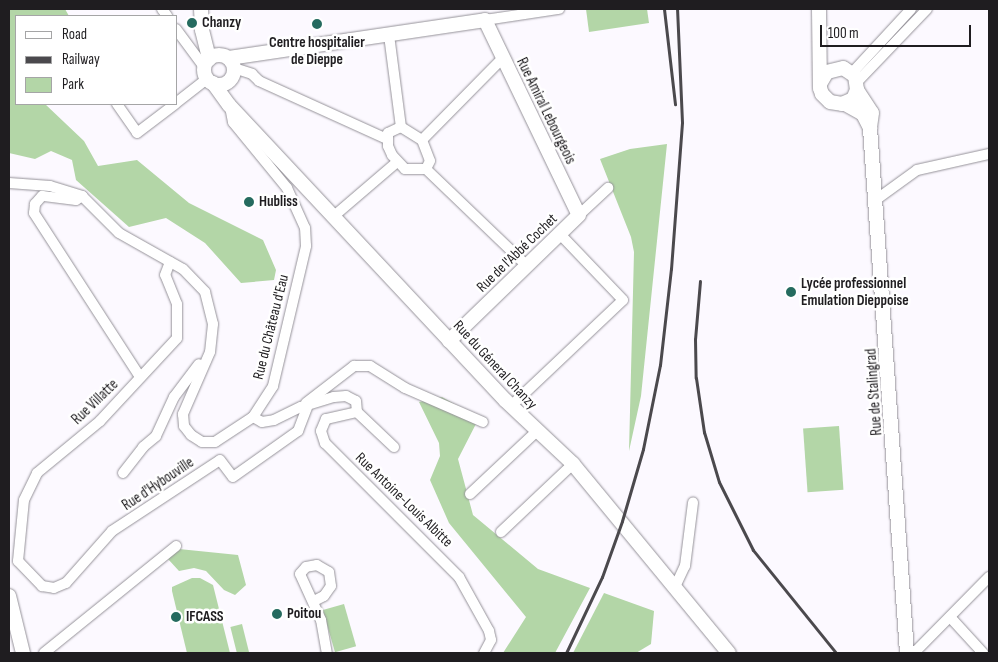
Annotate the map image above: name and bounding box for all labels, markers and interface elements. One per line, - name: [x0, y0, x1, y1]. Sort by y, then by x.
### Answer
- place label: Chanzy: [202, 14, 241, 32]
- legend: [15, 15, 178, 105]
- scale bar: [823, 15, 974, 47]
- marker: Chanzy: [186, 17, 198, 29]
- marker: Centre hospitalier de Dieppe: [310, 17, 324, 31]
- text: 100 m: [828, 24, 859, 43]
- text: Road: [62, 25, 87, 44]
- place label: Centre hospitalier de Dieppe: [269, 33, 365, 68]
- text: Railway: [62, 50, 100, 69]
- street label: Rue Amiral Lebourgeois: [512, 55, 580, 167]
- text: Park: [62, 75, 84, 94]
- place label: Hubliss: [259, 193, 298, 211]
- marker: Hubliss: [243, 196, 255, 208]
- street label: Rue de l'Abbé Cochet: [473, 210, 561, 296]
- street label: Rue du Château d'Eau: [249, 273, 293, 381]
- place label: Lycée professionnel Emulation Dieppoise: [801, 274, 909, 309]
- marker: Lycée professionnel Emulation Dieppoise: [785, 286, 797, 298]
- street label: Rue du Géneral Chanzy: [449, 317, 541, 413]
- street label: Rue de Stalingrad: [862, 348, 886, 436]
- street label: Rue Villatte: [68, 376, 122, 428]
- street label: Rue Antoine-Louis Albitte: [352, 449, 456, 551]
- street label: Rue d'Hybouville: [119, 453, 197, 515]
- place label: Poitou: [287, 605, 321, 623]
- place label: IFCASS: [186, 608, 223, 626]
- marker: Poitou: [271, 608, 283, 620]
- marker: IFCASS: [170, 611, 182, 623]

